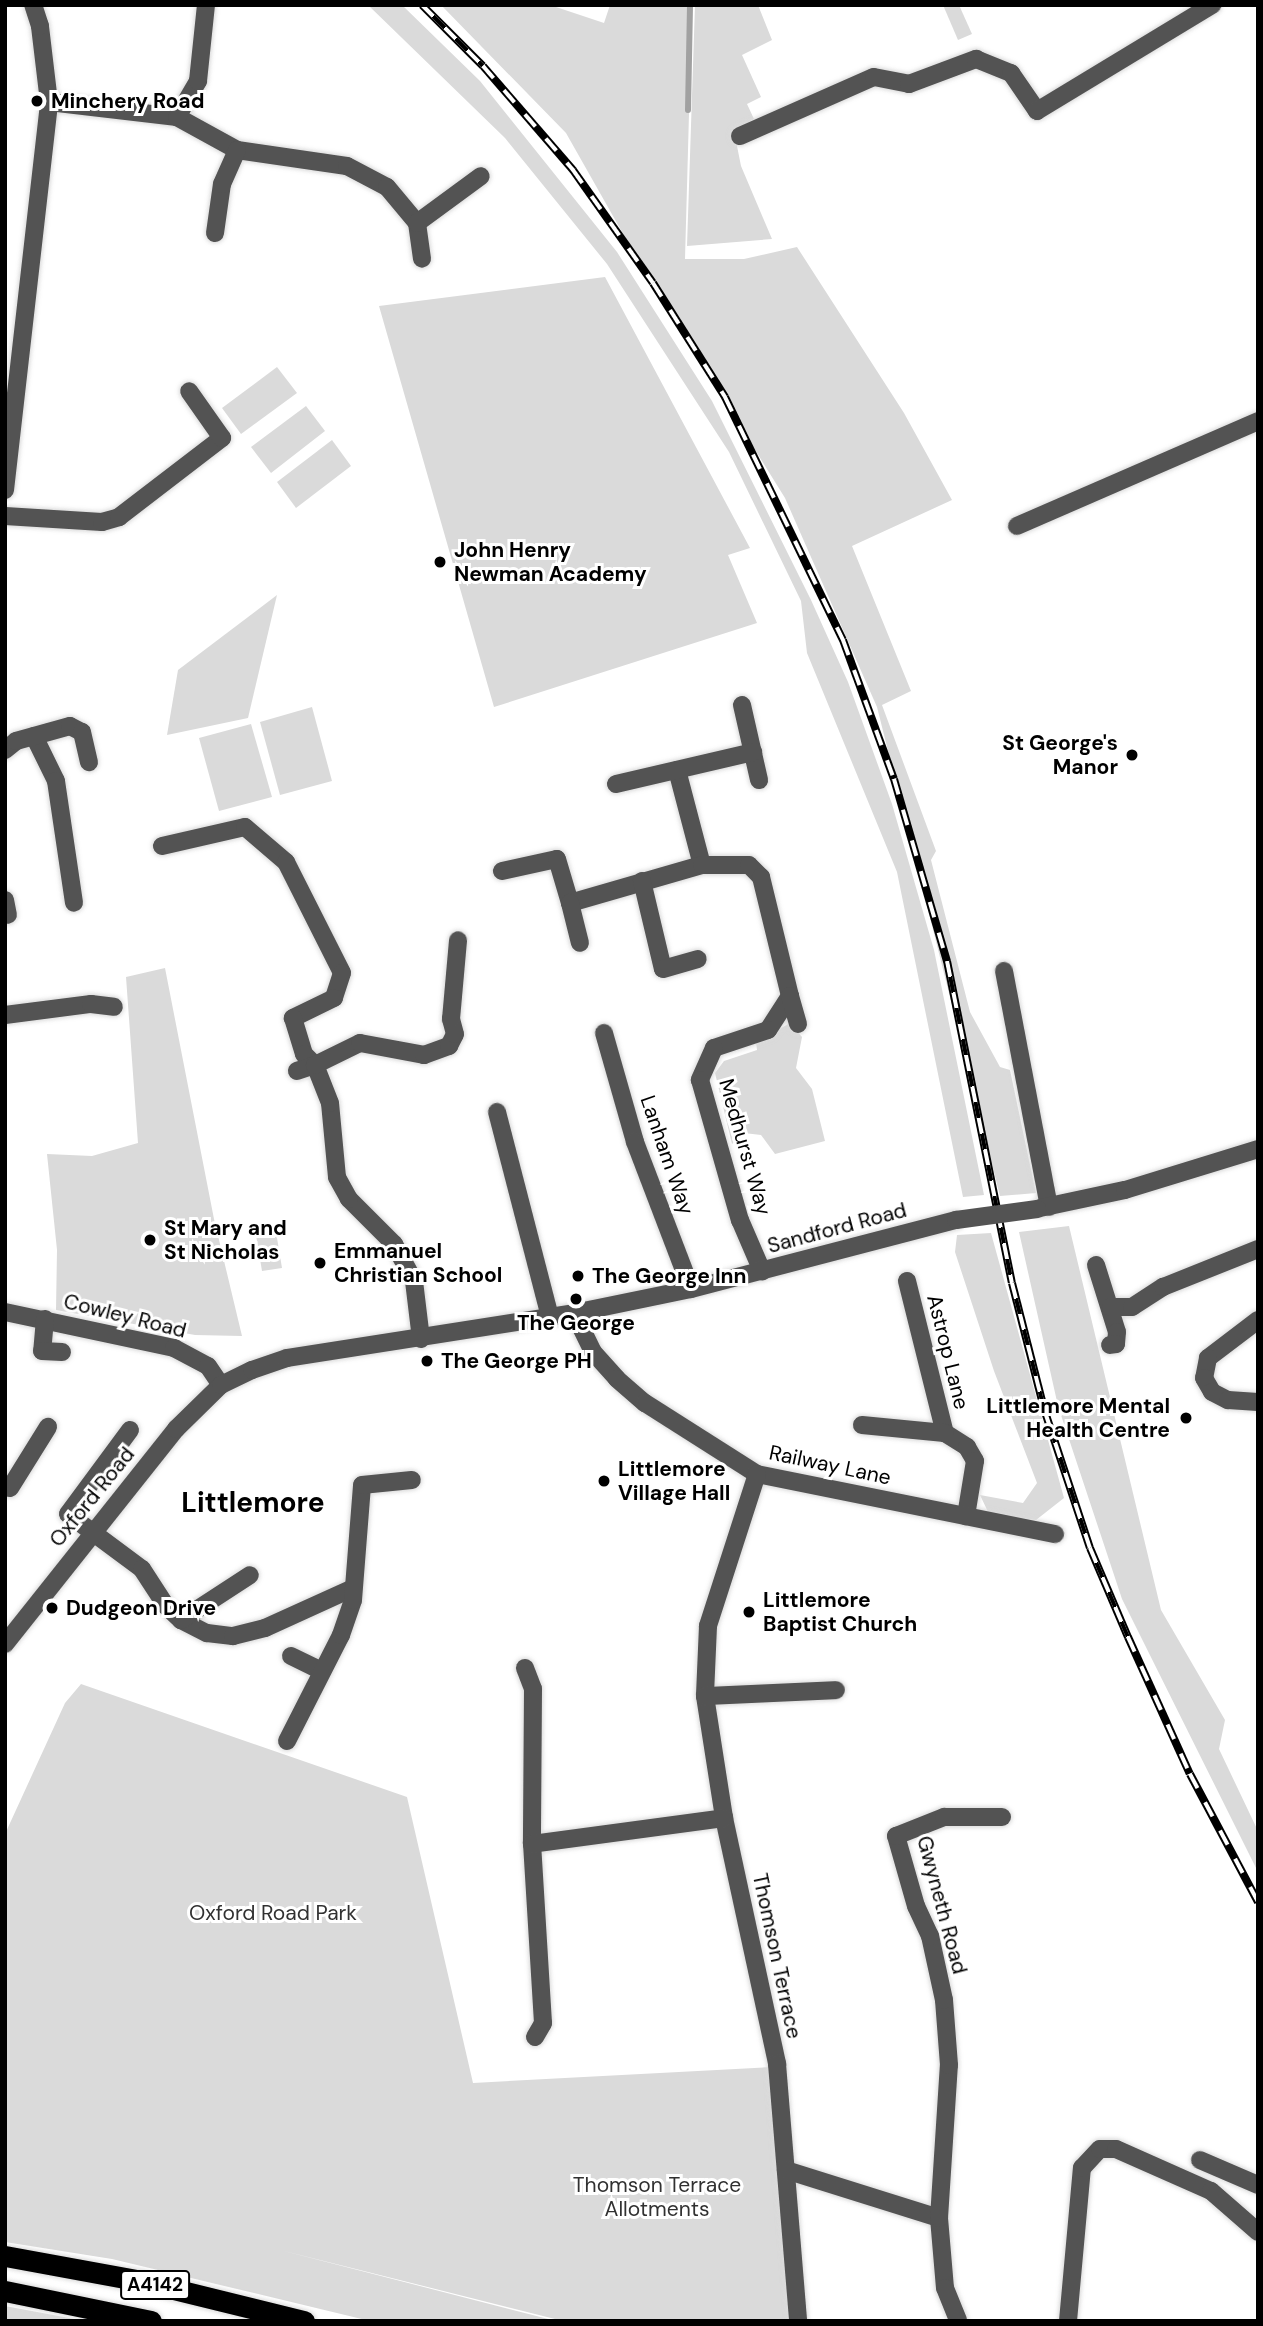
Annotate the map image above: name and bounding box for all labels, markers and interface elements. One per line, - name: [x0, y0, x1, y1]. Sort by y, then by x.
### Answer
- place label: Minchery Road: [51, 88, 204, 114]
- marker: Minchery Road: [29, 93, 45, 109]
- place label: John Henry Newman Academy: [454, 537, 647, 587]
- marker: John Henry Newman Academy: [432, 554, 448, 570]
- place label: St George's Manor: [1002, 730, 1118, 780]
- marker: St George's Manor: [1124, 747, 1140, 763]
- street label: Medhurst Way: [714, 1076, 776, 1218]
- street label: Lanham Way: [635, 1092, 699, 1218]
- street label: Sandford Road: [765, 1197, 909, 1259]
- place label: St Mary and St Nicholas: [164, 1215, 287, 1265]
- marker: St Mary and St Nicholas: [142, 1232, 158, 1248]
- place label: Emmanuel Christian School: [334, 1238, 502, 1288]
- marker: Emmanuel Christian School: [312, 1255, 328, 1271]
- place label: The George Inn: [592, 1263, 747, 1289]
- marker: The George Inn: [570, 1268, 586, 1284]
- street label: Cowley Road: [61, 1289, 189, 1343]
- marker: The George: [568, 1291, 584, 1307]
- street label: Astrop Lane: [922, 1292, 974, 1412]
- place label: The George: [517, 1310, 635, 1336]
- place label: The George PH: [441, 1348, 592, 1374]
- marker: The George PH: [419, 1353, 435, 1369]
- place label: Littlemore Mental Health Centre: [986, 1393, 1170, 1443]
- marker: Littlemore Mental Health Centre: [1176, 1408, 1196, 1428]
- street label: Railway Lane: [767, 1440, 893, 1490]
- street label: Oxford Road: [44, 1442, 140, 1552]
- place label: Littlemore Village Hall: [618, 1456, 730, 1506]
- marker: Littlemore Village Hall: [596, 1473, 612, 1489]
- district label: Littlemore: [181, 1486, 325, 1520]
- place label: Littlemore Baptist Church: [763, 1587, 917, 1637]
- place label: Dudgeon Drive: [66, 1595, 216, 1621]
- marker: Dudgeon Drive: [44, 1600, 60, 1616]
- marker: Littlemore Baptist Church: [741, 1604, 757, 1620]
- street label: Gwyneth Road: [911, 1833, 973, 1977]
- street label: Thomson Terrace: [747, 1871, 807, 2041]
- park label: Oxford Road Park: [189, 1900, 357, 1926]
- park label: Thomson Terrace Allotments: [573, 2172, 741, 2222]
- road number: A4142: [120, 2270, 190, 2300]

